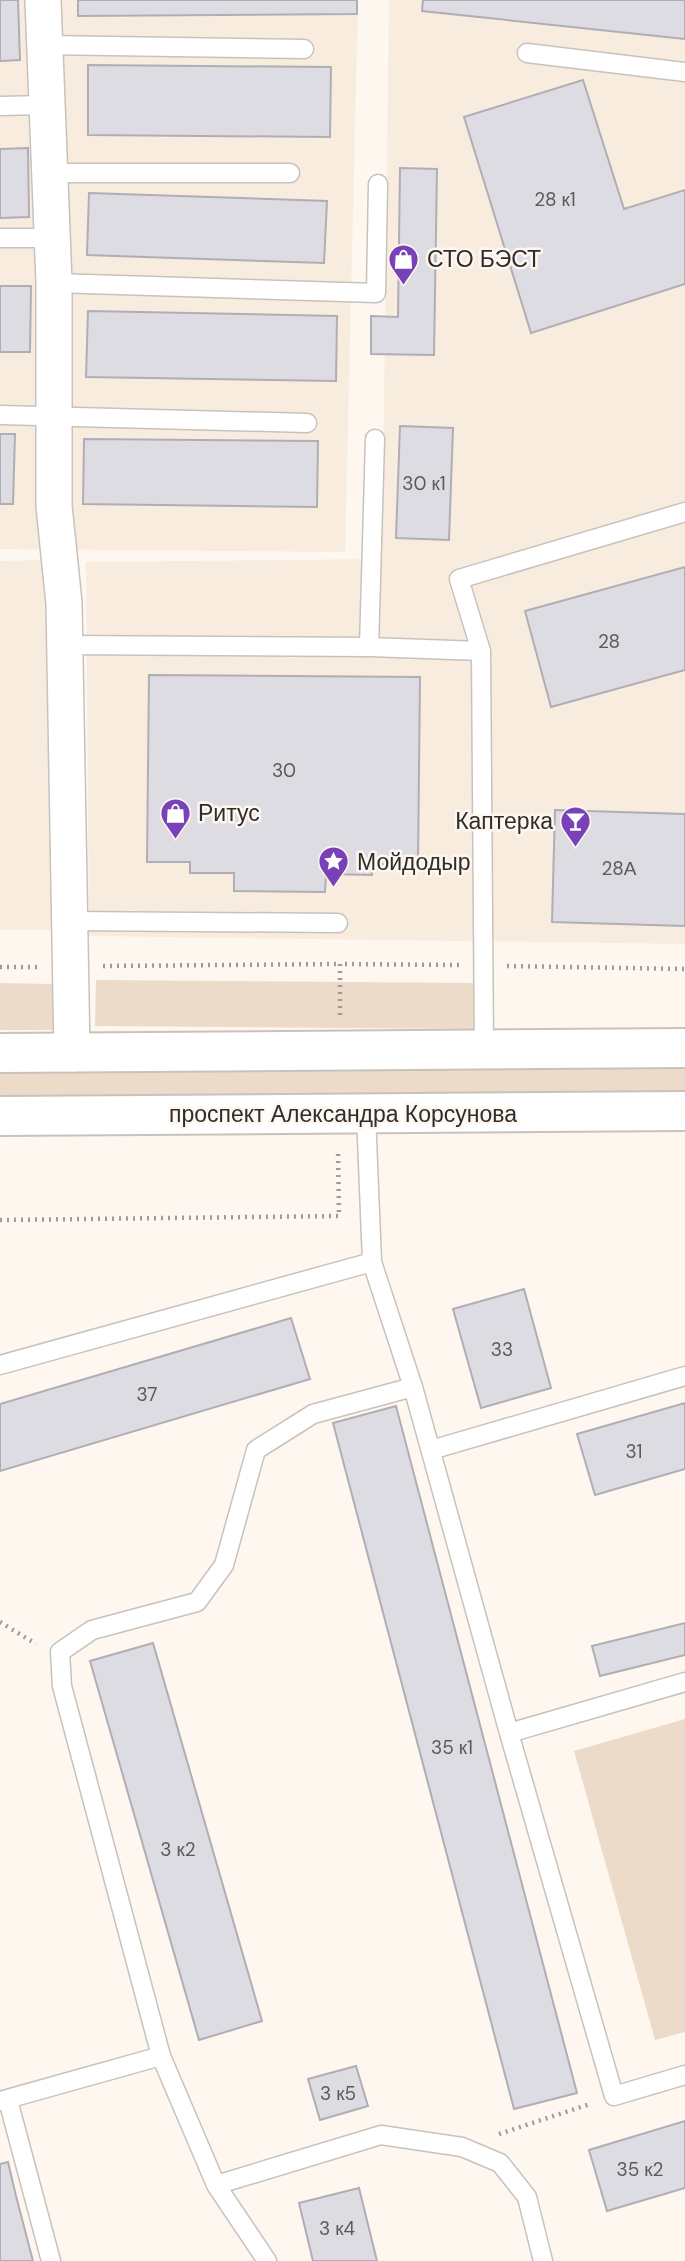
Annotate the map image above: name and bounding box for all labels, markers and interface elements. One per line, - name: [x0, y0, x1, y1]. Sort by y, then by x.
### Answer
- house number: 28 к1: [534, 187, 576, 212]
- shop icon: СТО БЭСТ: [387, 242, 421, 286]
- place label: СТО БЭСТ: [427, 244, 541, 274]
- house number: 30 к1: [402, 471, 446, 496]
- house number: 28: [598, 629, 620, 654]
- house number: 30: [272, 758, 296, 783]
- shop icon: Ритус: [158, 796, 192, 840]
- place label: Ритус: [198, 798, 260, 828]
- bar icon: Каптерка: [559, 804, 593, 848]
- place label: Каптерка: [455, 806, 553, 836]
- place icon: Мойдодыр: [317, 845, 351, 889]
- place label: Мойдодыр: [357, 847, 471, 877]
- house number: 28А: [602, 856, 637, 881]
- street label: проспект Александра Корсунова: [169, 1099, 517, 1129]
- house number: 33: [491, 1337, 513, 1362]
- house number: 37: [136, 1382, 158, 1407]
- house number: 31: [626, 1439, 642, 1464]
- house number: 35 к1: [431, 1735, 473, 1760]
- house number: 3 к2: [160, 1837, 196, 1862]
- house number: 3 к5: [320, 2081, 356, 2106]
- house number: 35 к2: [616, 2157, 664, 2182]
- house number: 3 к4: [319, 2216, 355, 2241]

